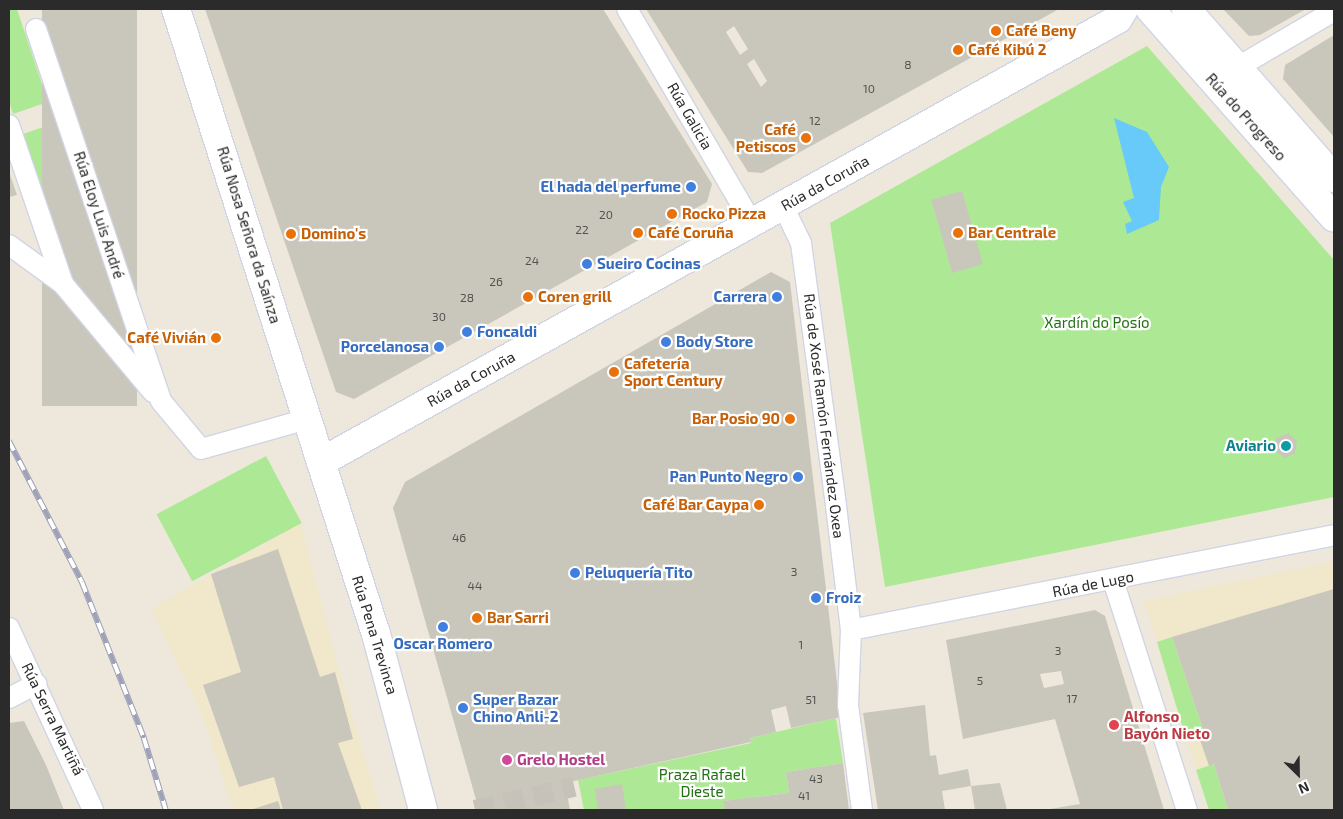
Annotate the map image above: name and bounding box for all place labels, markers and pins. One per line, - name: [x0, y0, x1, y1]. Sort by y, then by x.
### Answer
- place label: Café Beny: [1006, 22, 1077, 40]
- marker: Café Beny: [990, 25, 1002, 37]
- place label: Café Kibú 2: [968, 41, 1046, 59]
- marker: Café Kibú 2: [952, 44, 964, 56]
- place label: Café Petiscos: [736, 120, 796, 155]
- marker: Café Petiscos: [800, 132, 812, 144]
- place label: El hada del perfume: [540, 178, 681, 196]
- marker: El hada del perfume: [685, 181, 697, 193]
- place label: Rocko Pizza: [682, 205, 766, 223]
- marker: Rocko Pizza: [666, 208, 678, 220]
- place label: Café Coruña: [648, 224, 734, 242]
- place label: Bar Centrale: [968, 224, 1057, 242]
- place label: Domino's: [301, 225, 366, 243]
- marker: Café Coruña: [632, 227, 644, 239]
- marker: Bar Centrale: [952, 227, 964, 239]
- marker: Domino's: [285, 228, 297, 240]
- place label: Sueiro Cocinas: [597, 255, 701, 273]
- marker: Sueiro Cocinas: [581, 258, 593, 270]
- place label: Coren grill: [538, 288, 612, 306]
- place label: Carrera: [714, 288, 767, 306]
- marker: Coren grill: [522, 291, 534, 303]
- marker: Carrera: [771, 291, 783, 303]
- place label: Foncaldi: [477, 323, 537, 341]
- marker: Foncaldi: [461, 326, 473, 338]
- place label: Café Vivián: [127, 329, 206, 347]
- marker: Café Vivián: [210, 332, 222, 344]
- place label: Body Store: [676, 333, 754, 351]
- marker: Body Store: [660, 336, 672, 348]
- place label: Porcelanosa: [341, 338, 429, 356]
- marker: Porcelanosa: [433, 341, 445, 353]
- place label: Cafetería Sport Century: [624, 354, 723, 389]
- marker: Cafetería Sport Century: [608, 366, 620, 378]
- place label: Bar Posio 90: [692, 410, 780, 428]
- marker: Bar Posio 90: [784, 413, 796, 425]
- place label: Aviario: [1226, 437, 1276, 455]
- marker: Aviario: [1280, 440, 1292, 452]
- place label: Pan Punto Negro: [669, 468, 788, 486]
- marker: Pan Punto Negro: [792, 471, 804, 483]
- place label: Café Bar Caypa: [643, 496, 749, 514]
- marker: Café Bar Caypa: [753, 499, 765, 511]
- place label: Peluquería Tito: [585, 564, 693, 582]
- marker: Peluquería Tito: [569, 567, 581, 579]
- place label: Froiz: [826, 589, 861, 607]
- marker: Froiz: [810, 592, 822, 604]
- place label: Bar Sarri: [487, 609, 549, 627]
- marker: Bar Sarri: [471, 612, 483, 624]
- marker: Oscar Romero: [437, 621, 449, 633]
- place label: Oscar Romero: [393, 635, 493, 653]
- place label: Super Bazar Chino Anli-2: [473, 690, 559, 725]
- marker: Super Bazar Chino Anli-2: [457, 702, 469, 714]
- place label: Alfonso Bayón Nieto: [1124, 707, 1210, 742]
- marker: Alfonso Bayón Nieto: [1108, 719, 1120, 731]
- place label: Grelo Hostel: [517, 751, 605, 769]
- marker: Grelo Hostel: [501, 754, 513, 766]

